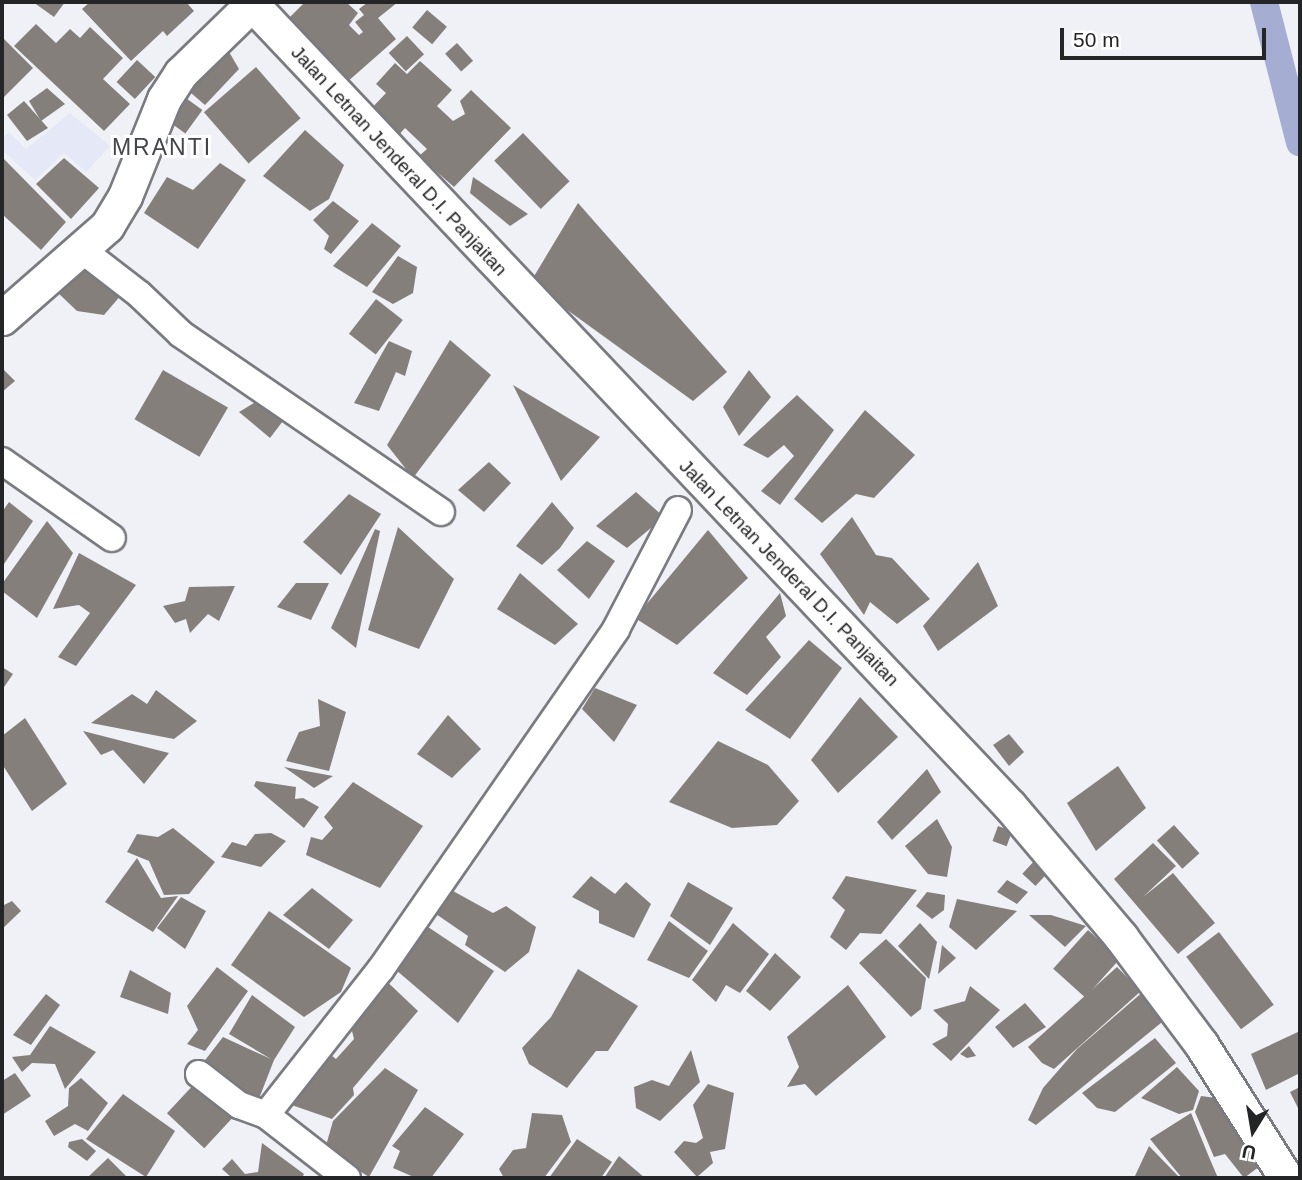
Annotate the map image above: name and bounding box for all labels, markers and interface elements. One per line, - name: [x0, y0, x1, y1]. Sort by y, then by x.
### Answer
- scale bar: [1064, 14, 1270, 58]
- text: 50 m: [1073, 28, 1120, 51]
- street label: Jalan Letnan Jenderal D.I. Panjaitan: [286, 41, 512, 281]
- district label: MRANTI: [113, 133, 211, 161]
- street label: Jalan Letnan Jenderal D.I. Panjaitan: [674, 455, 904, 691]
- north arrow: [1218, 1096, 1288, 1166]
- text: U: [1240, 1140, 1258, 1164]

